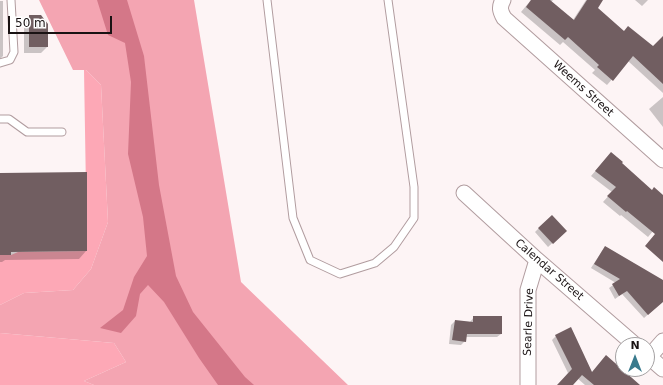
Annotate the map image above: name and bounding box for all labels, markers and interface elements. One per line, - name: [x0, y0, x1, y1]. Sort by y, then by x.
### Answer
- scale bar: [10, 8, 114, 34]
- text: 50 m: [15, 16, 46, 30]
- street label: Weems Street: [550, 58, 616, 120]
- street label: Calendar Street: [512, 237, 586, 303]
- street label: Searle Drive: [521, 288, 537, 356]
- north arrow: [615, 337, 655, 377]
- text: N: [630, 339, 640, 352]

